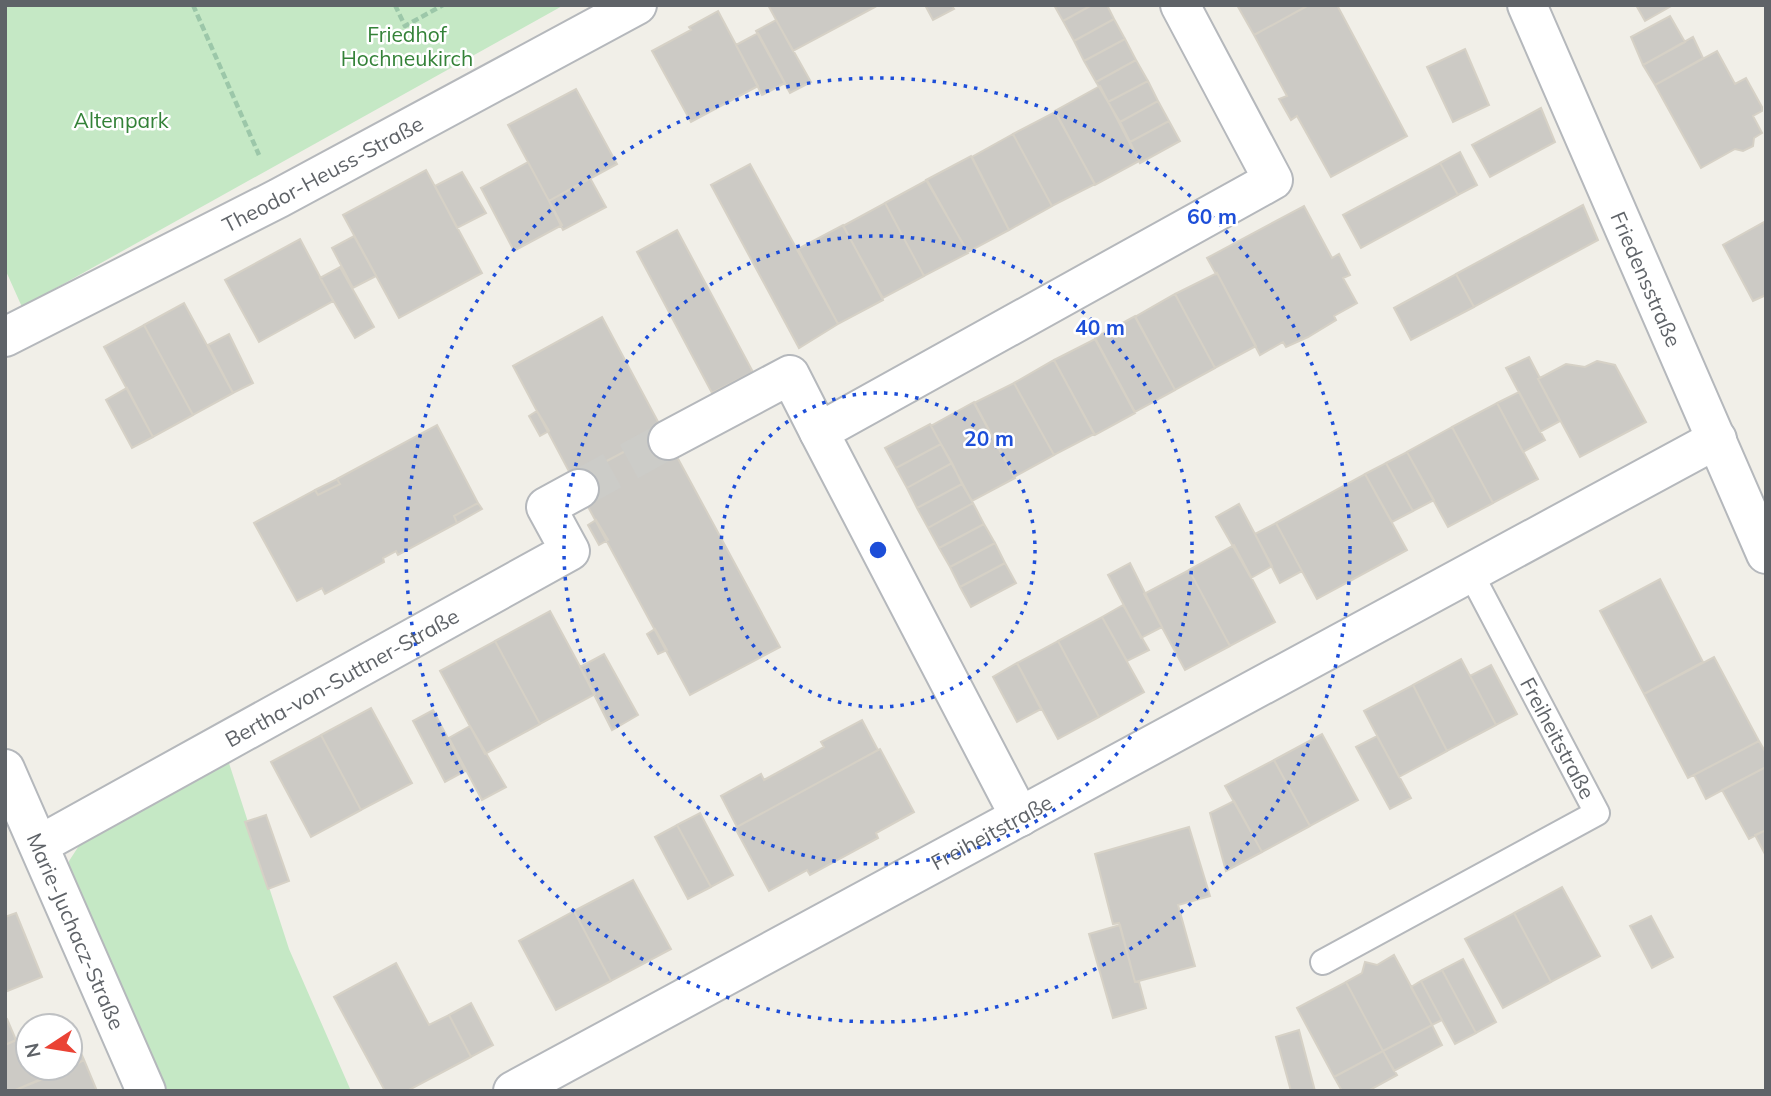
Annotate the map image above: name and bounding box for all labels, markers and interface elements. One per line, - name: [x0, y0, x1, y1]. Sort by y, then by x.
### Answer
- park label: Friedhof Hochneukirch: [341, 21, 473, 71]
- park label: Altenpark: [73, 107, 169, 133]
- street label: Theodor-Heuss-Straße: [218, 110, 427, 238]
- text: 60 m: [1187, 203, 1237, 229]
- street label: Friedensstraße: [1605, 207, 1687, 351]
- text: 40 m: [1075, 314, 1125, 340]
- text: 20 m: [964, 425, 1014, 451]
- centre of rings: [866, 538, 890, 562]
- street label: Bertha-von-Suttner-Straße: [220, 602, 463, 753]
- street label: Freiheitstraße: [1515, 673, 1601, 803]
- street label: Freiheitstraße: [926, 789, 1057, 875]
- street label: Marie-Juchacz-Straße: [22, 829, 130, 1034]
- north arrow: [14, 1012, 84, 1082]
- text: N: [19, 1041, 46, 1060]

